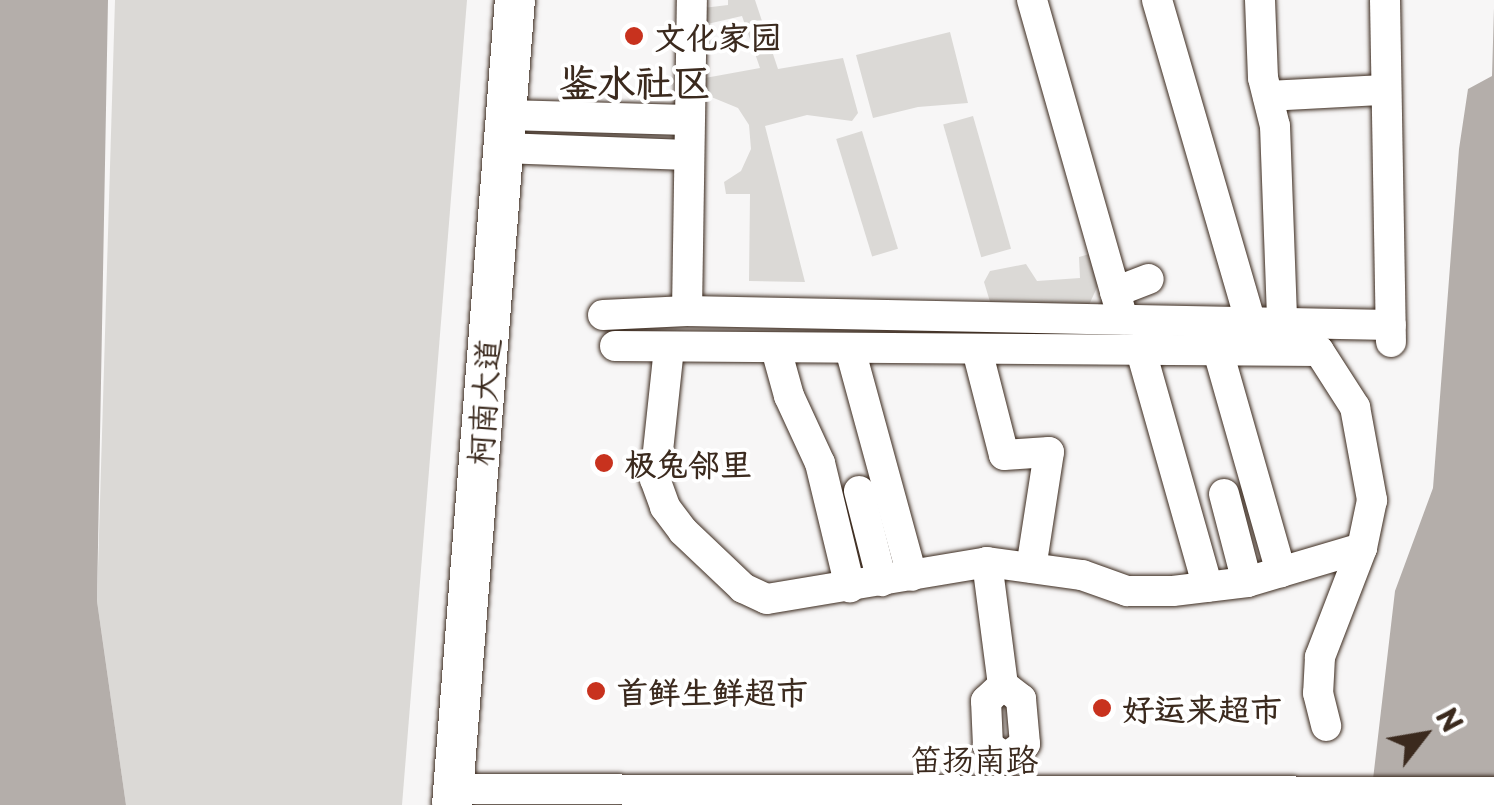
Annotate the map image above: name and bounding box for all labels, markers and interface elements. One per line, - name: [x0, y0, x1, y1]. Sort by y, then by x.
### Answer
- place label: 文化家园: [654, 17, 782, 55]
- marker: 文化家园: [623, 25, 645, 47]
- district label: 鉴水社区: [559, 58, 711, 104]
- street label: 柯南大道: [459, 337, 507, 467]
- place label: 极兔邻里: [624, 444, 752, 482]
- marker: 极兔邻里: [593, 452, 615, 474]
- place label: 首鲜生鲜超市: [616, 672, 808, 710]
- marker: 首鲜生鲜超市: [585, 680, 607, 702]
- north arrow: [1374, 685, 1474, 785]
- place label: 好运来超市: [1122, 689, 1282, 727]
- marker: 好运来超市: [1091, 697, 1113, 719]
- text: N: [1426, 699, 1474, 740]
- street label: 笛扬南路: [910, 739, 1038, 777]

